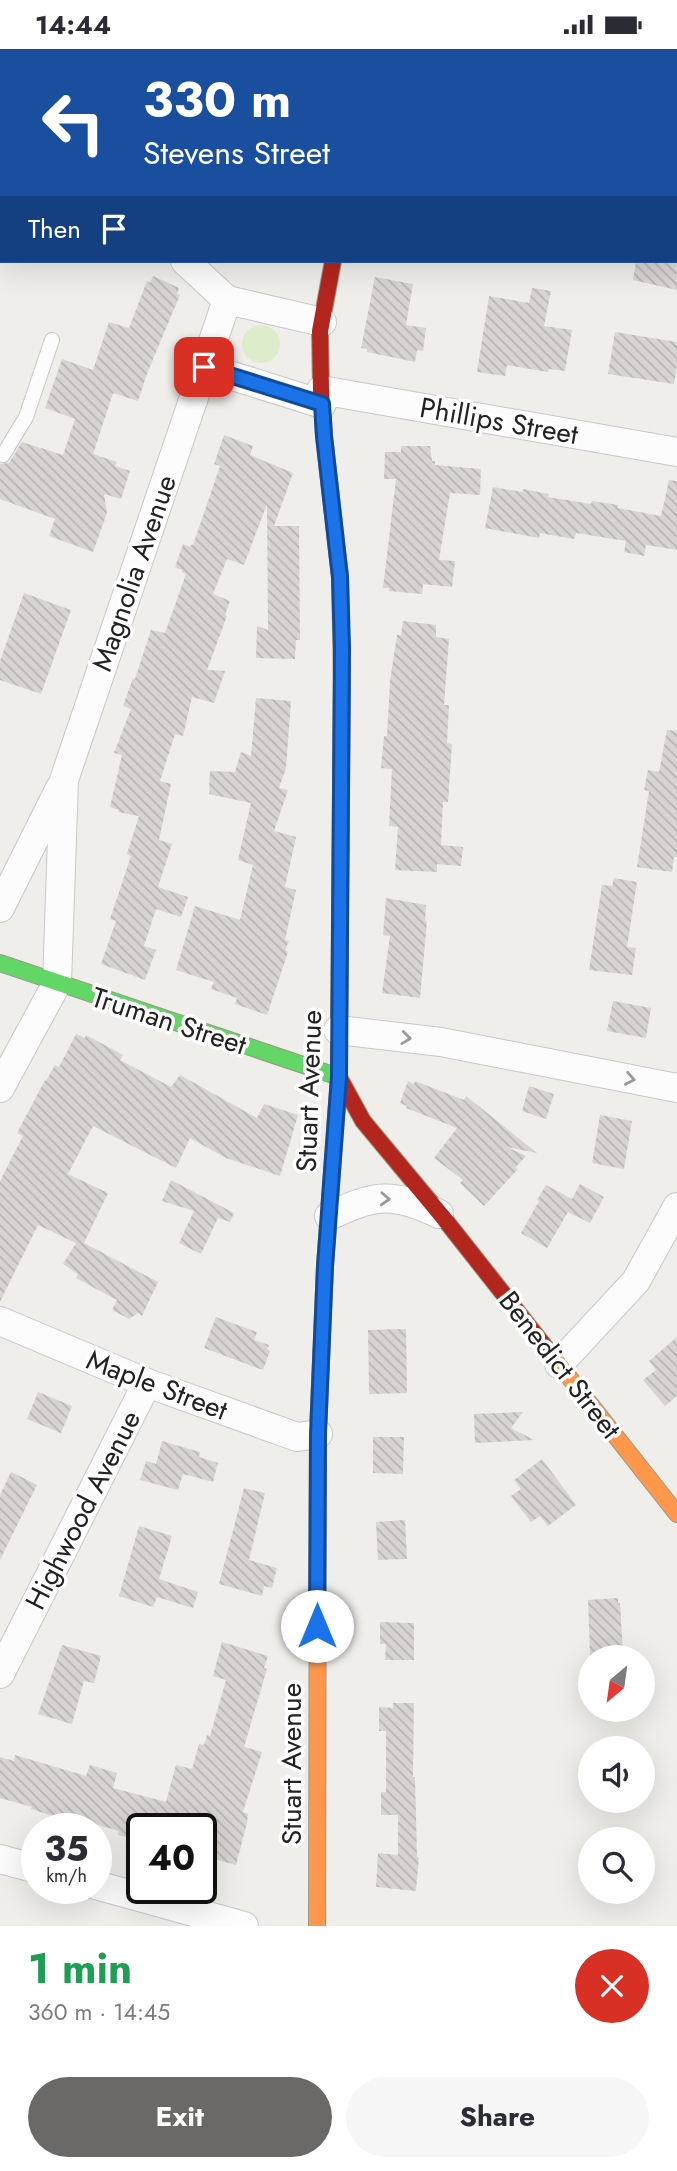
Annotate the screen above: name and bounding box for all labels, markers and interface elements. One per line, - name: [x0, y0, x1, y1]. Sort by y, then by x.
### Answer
- text: 14:44: [35, 6, 111, 44]
- text: 330 m: [143, 65, 291, 135]
- icon: left: [28, 77, 119, 168]
- text: Stevens Street: [143, 130, 330, 176]
- text: Then: [28, 210, 81, 248]
- icon: arrive: [95, 210, 133, 248]
- pin: [174, 337, 234, 397]
- icon: arrive: [185, 348, 223, 386]
- street label: Phillips Street: [417, 387, 582, 455]
- street label: Magnolia Avenue: [81, 469, 187, 677]
- street label: Truman Street: [86, 977, 252, 1065]
- street label: Stuart Avenue: [286, 1009, 332, 1173]
- one-way arrow: [400, 1031, 412, 1046]
- one-way arrow: [624, 1070, 636, 1085]
- one-way arrow: [380, 1191, 391, 1206]
- street label: Benedict Street: [489, 1282, 631, 1448]
- street label: Maple Street: [80, 1339, 234, 1431]
- street label: Highwood Avenue: [15, 1403, 151, 1617]
- position arrow: [280, 1589, 354, 1663]
- north arrow: [578, 1645, 654, 1722]
- map controls: [578, 1645, 655, 1904]
- street label: Stuart Avenue: [271, 1683, 312, 1845]
- button: sound: [578, 1736, 655, 1813]
- speed limit sign: 40: [126, 1813, 217, 1904]
- text: 35: [44, 1824, 89, 1874]
- button: search: [578, 1827, 655, 1904]
- text: km/h: [46, 1863, 87, 1889]
- text: 1 min: [28, 1938, 132, 1999]
- button: close: [575, 1949, 649, 2023]
- text: 360 m · 14:45: [28, 1995, 170, 2029]
- button: Exit: [28, 2077, 332, 2157]
- button: Share: [346, 2077, 649, 2157]

